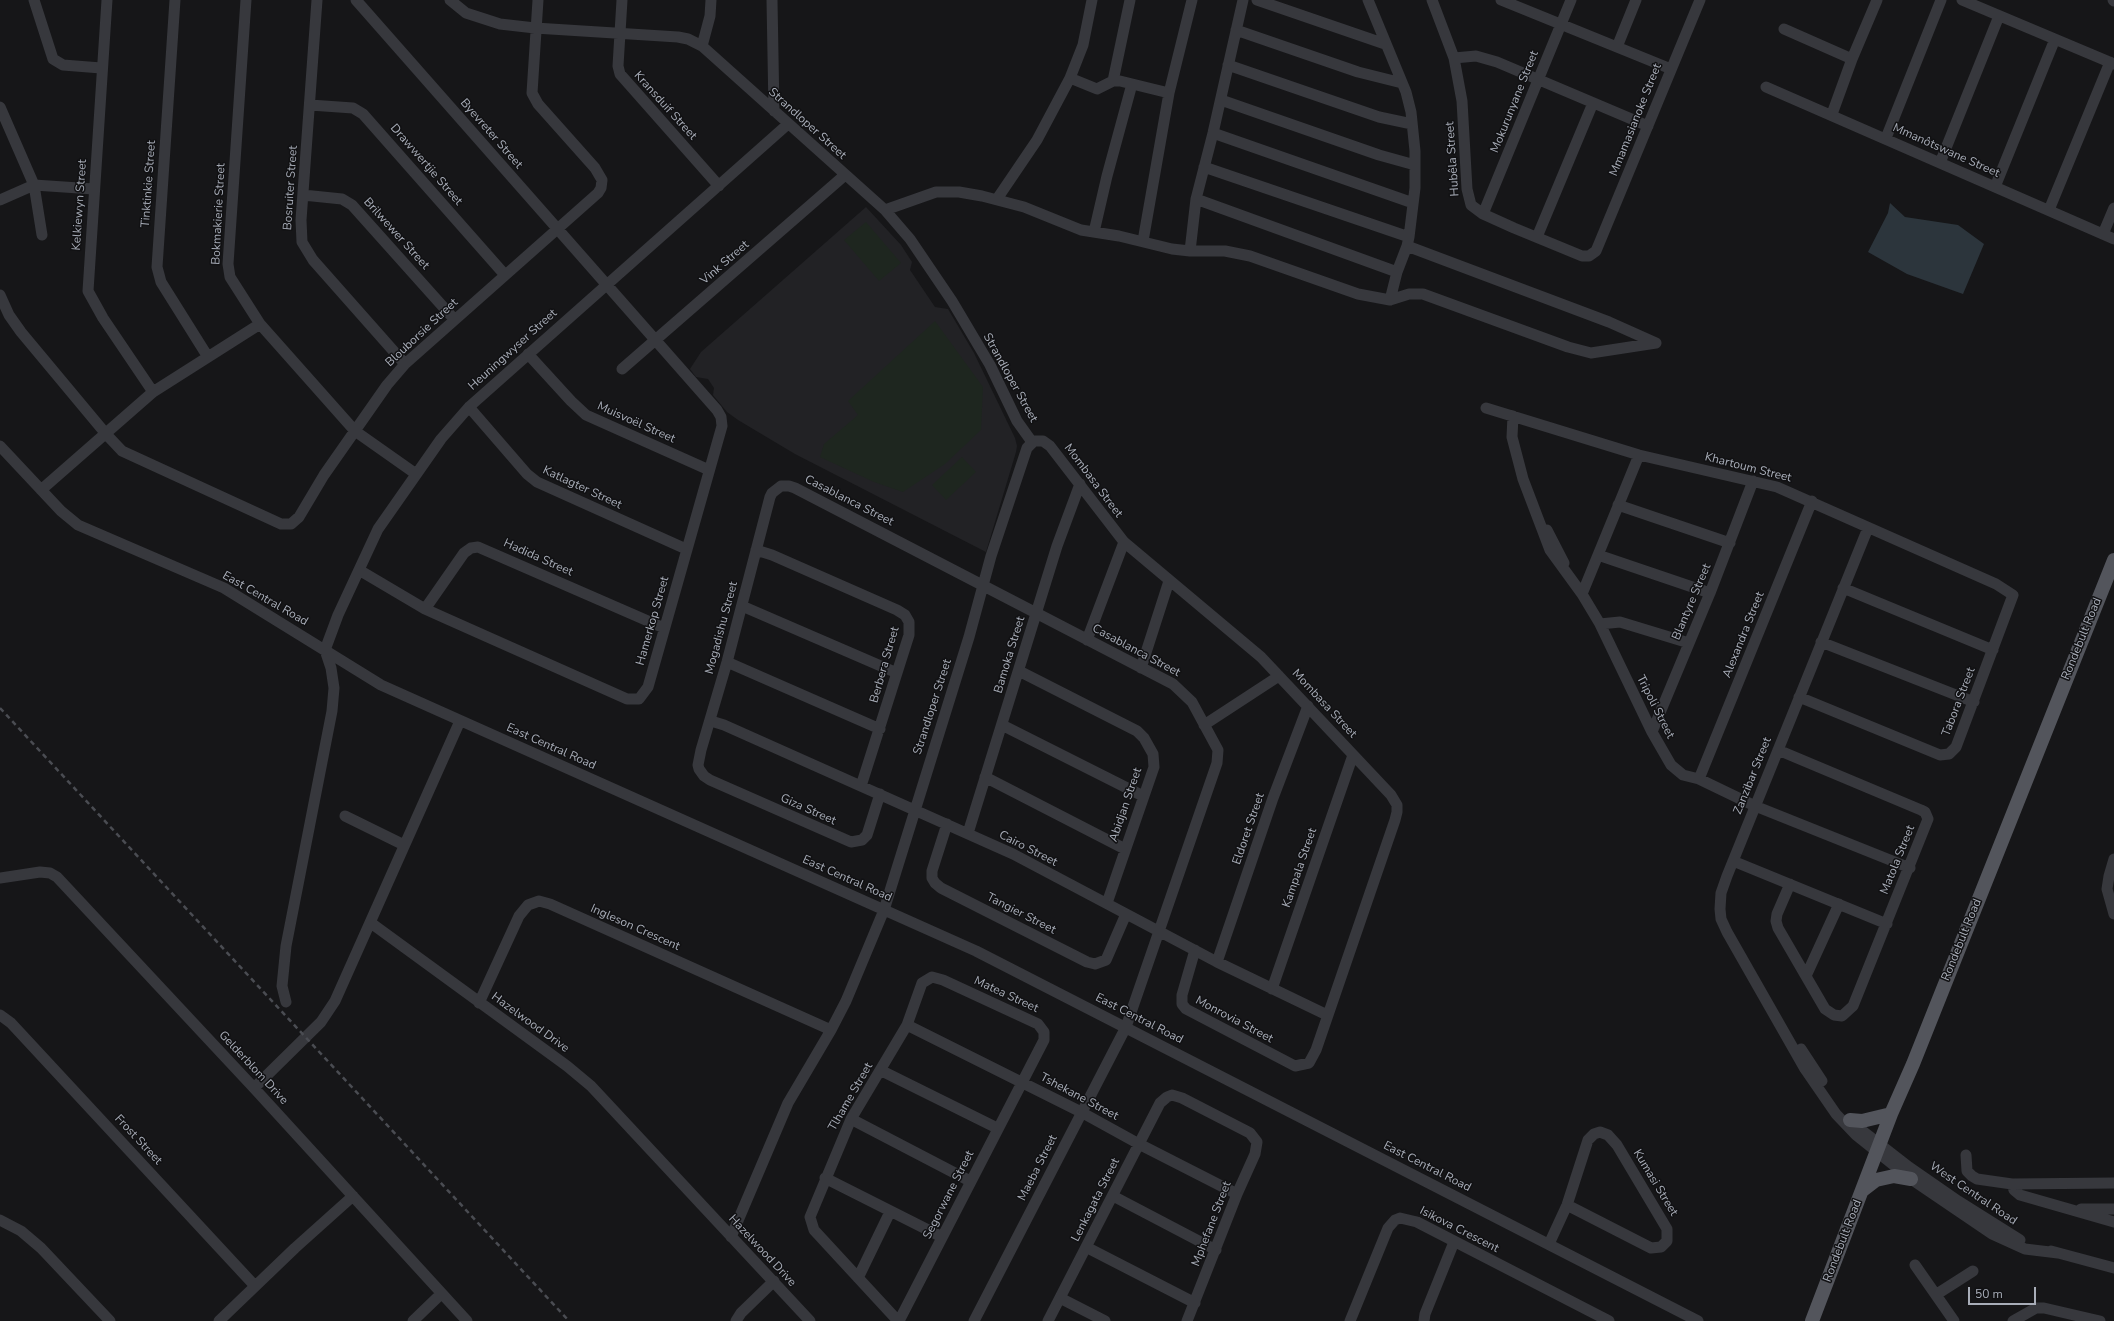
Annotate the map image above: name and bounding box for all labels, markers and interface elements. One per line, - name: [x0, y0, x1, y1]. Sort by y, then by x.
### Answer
- street label: Mokurunyane Street: [1488, 49, 1542, 155]
- street label: Mmamasianoke Street: [1607, 62, 1665, 178]
- street label: Kransduif Street: [631, 69, 699, 143]
- street label: Strandloper Street: [765, 85, 849, 163]
- street label: Byevreter Street: [457, 96, 525, 172]
- street label: Drawwertjie Street: [387, 121, 465, 209]
- street label: Hubêla Street: [1443, 121, 1463, 197]
- street label: Mmanôtswane Street: [1890, 121, 2002, 181]
- street label: Tinktinkie Street: [139, 140, 159, 228]
- street label: Bosruiter Street: [281, 145, 301, 231]
- street label: Kelkiewyn Street: [70, 159, 90, 251]
- street label: Bokmakierie Street: [209, 163, 229, 265]
- street label: Brilwewer Street: [360, 195, 432, 273]
- street label: Vink Street: [698, 238, 752, 288]
- street label: Blouborsie Street: [383, 296, 461, 370]
- street label: Heuningwyser Street: [466, 306, 560, 394]
- street label: Strandloper Street: [980, 331, 1040, 425]
- street label: Muisvoël Street: [595, 399, 677, 447]
- street label: Mombasa Street: [1061, 441, 1125, 521]
- street label: Khartoum Street: [1703, 450, 1793, 486]
- street label: Katlagter Street: [540, 463, 624, 513]
- street label: Casablanca Street: [802, 472, 896, 530]
- street label: Hadida Street: [501, 536, 575, 580]
- street label: Blantyre Street: [1669, 562, 1715, 642]
- street label: East Central Road: [220, 569, 310, 629]
- street label: Hamerkop Street: [633, 575, 673, 667]
- street label: Mogadishu Street: [703, 580, 741, 676]
- street label: Alexandra Street: [1720, 590, 1768, 680]
- street label: Rondebult Road: [2059, 596, 2105, 682]
- street label: Bamoka Street: [991, 615, 1029, 695]
- street label: Casablanca Street: [1089, 622, 1183, 680]
- street label: Berbera Street: [867, 625, 903, 705]
- street label: Strandloper Street: [911, 657, 955, 757]
- street label: Tabora Street: [1939, 665, 1979, 739]
- street label: Mombasa Street: [1289, 667, 1359, 741]
- street label: Tripoli Street: [1633, 673, 1677, 741]
- street label: East Central Road: [504, 721, 598, 773]
- street label: Zanzibar Street: [1731, 735, 1775, 817]
- street label: Abidjan Street: [1107, 766, 1145, 844]
- street label: Giza Street: [778, 791, 838, 829]
- street label: Eldoret Street: [1230, 791, 1268, 867]
- street label: Matola Street: [1878, 823, 1918, 897]
- street label: Kampala Street: [1280, 826, 1320, 910]
- street label: Cairo Street: [996, 828, 1060, 870]
- street label: East Central Road: [800, 853, 894, 905]
- street label: Tangier Street: [984, 890, 1058, 938]
- street label: Rondebult Road: [1939, 897, 1985, 983]
- street label: Ingleson Crescent: [588, 902, 682, 954]
- street label: Matea Street: [972, 974, 1040, 1016]
- street label: Hazelwood Drive: [488, 990, 572, 1056]
- street label: East Central Road: [1093, 991, 1185, 1047]
- street label: Monrovia Street: [1193, 994, 1275, 1046]
- street label: Gelderblom Drive: [215, 1028, 291, 1108]
- street label: Tlhame Street: [826, 1060, 876, 1134]
- street label: Tshekane Street: [1037, 1070, 1121, 1124]
- street label: Frost Street: [111, 1112, 165, 1168]
- street label: Maeba Street: [1015, 1133, 1061, 1203]
- street label: East Central Road: [1381, 1139, 1473, 1195]
- street label: Kumasi Street: [1629, 1147, 1681, 1219]
- street label: Segorwane Street: [920, 1148, 978, 1242]
- street label: Lenkagata Street: [1069, 1156, 1123, 1244]
- street label: West Central Road: [1927, 1159, 2019, 1229]
- street label: Mphefane Street: [1189, 1180, 1235, 1268]
- street label: Rondebult Road: [1821, 1198, 1865, 1284]
- street label: Isikova Crescent: [1417, 1204, 1501, 1256]
- street label: Hazelwood Drive: [725, 1212, 799, 1290]
- scale bar: [1970, 1279, 2038, 1305]
- text: 50 m: [1975, 1286, 2003, 1302]

